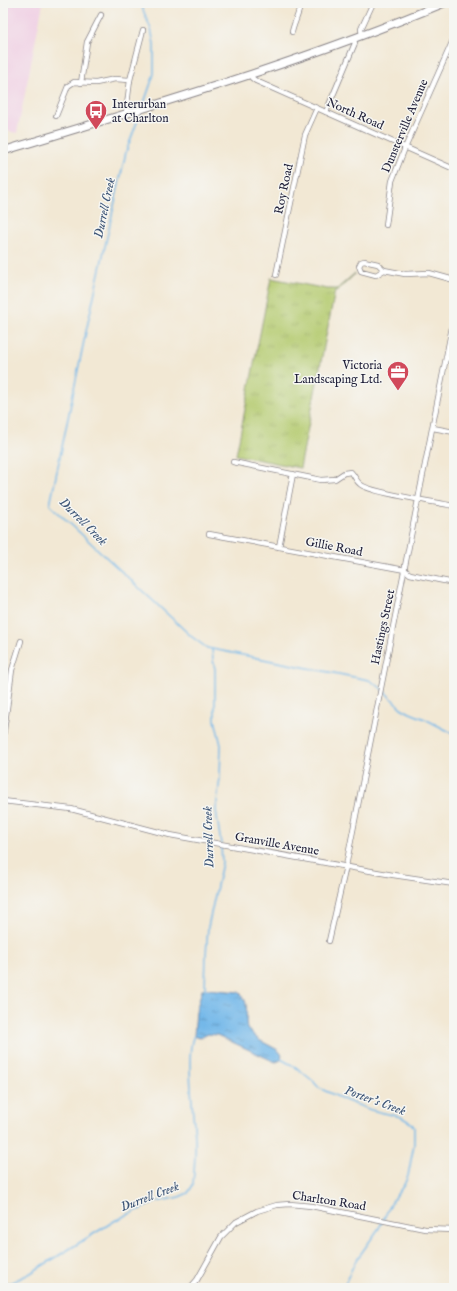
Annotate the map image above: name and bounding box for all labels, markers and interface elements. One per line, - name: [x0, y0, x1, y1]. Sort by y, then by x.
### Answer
- street label: Dunsterville Avenue: [378, 76, 432, 175]
- street label: North Road: [324, 95, 387, 134]
- place label: Interurban at Charlton: [112, 97, 169, 126]
- bus stop icon: Interurban at Charlton: [83, 98, 109, 131]
- street label: Roy Road: [271, 162, 297, 216]
- water label: Durrell Creek: [90, 175, 120, 240]
- place label: Victoria Landscaping Ltd.: [294, 358, 383, 388]
- office icon: Victoria Landscaping Ltd.: [385, 359, 411, 392]
- water label: Durrell Creek: [55, 494, 111, 550]
- street label: Gillie Road: [304, 534, 364, 560]
- street label: Hastings Street: [368, 588, 398, 666]
- water label: Durrell Creek: [199, 805, 219, 868]
- street label: Granville Avenue: [234, 829, 321, 859]
- water label: Porter's Creek: [342, 1082, 409, 1120]
- water label: Durrell Creek: [118, 1178, 183, 1216]
- street label: Charlton Road: [291, 1188, 368, 1214]

